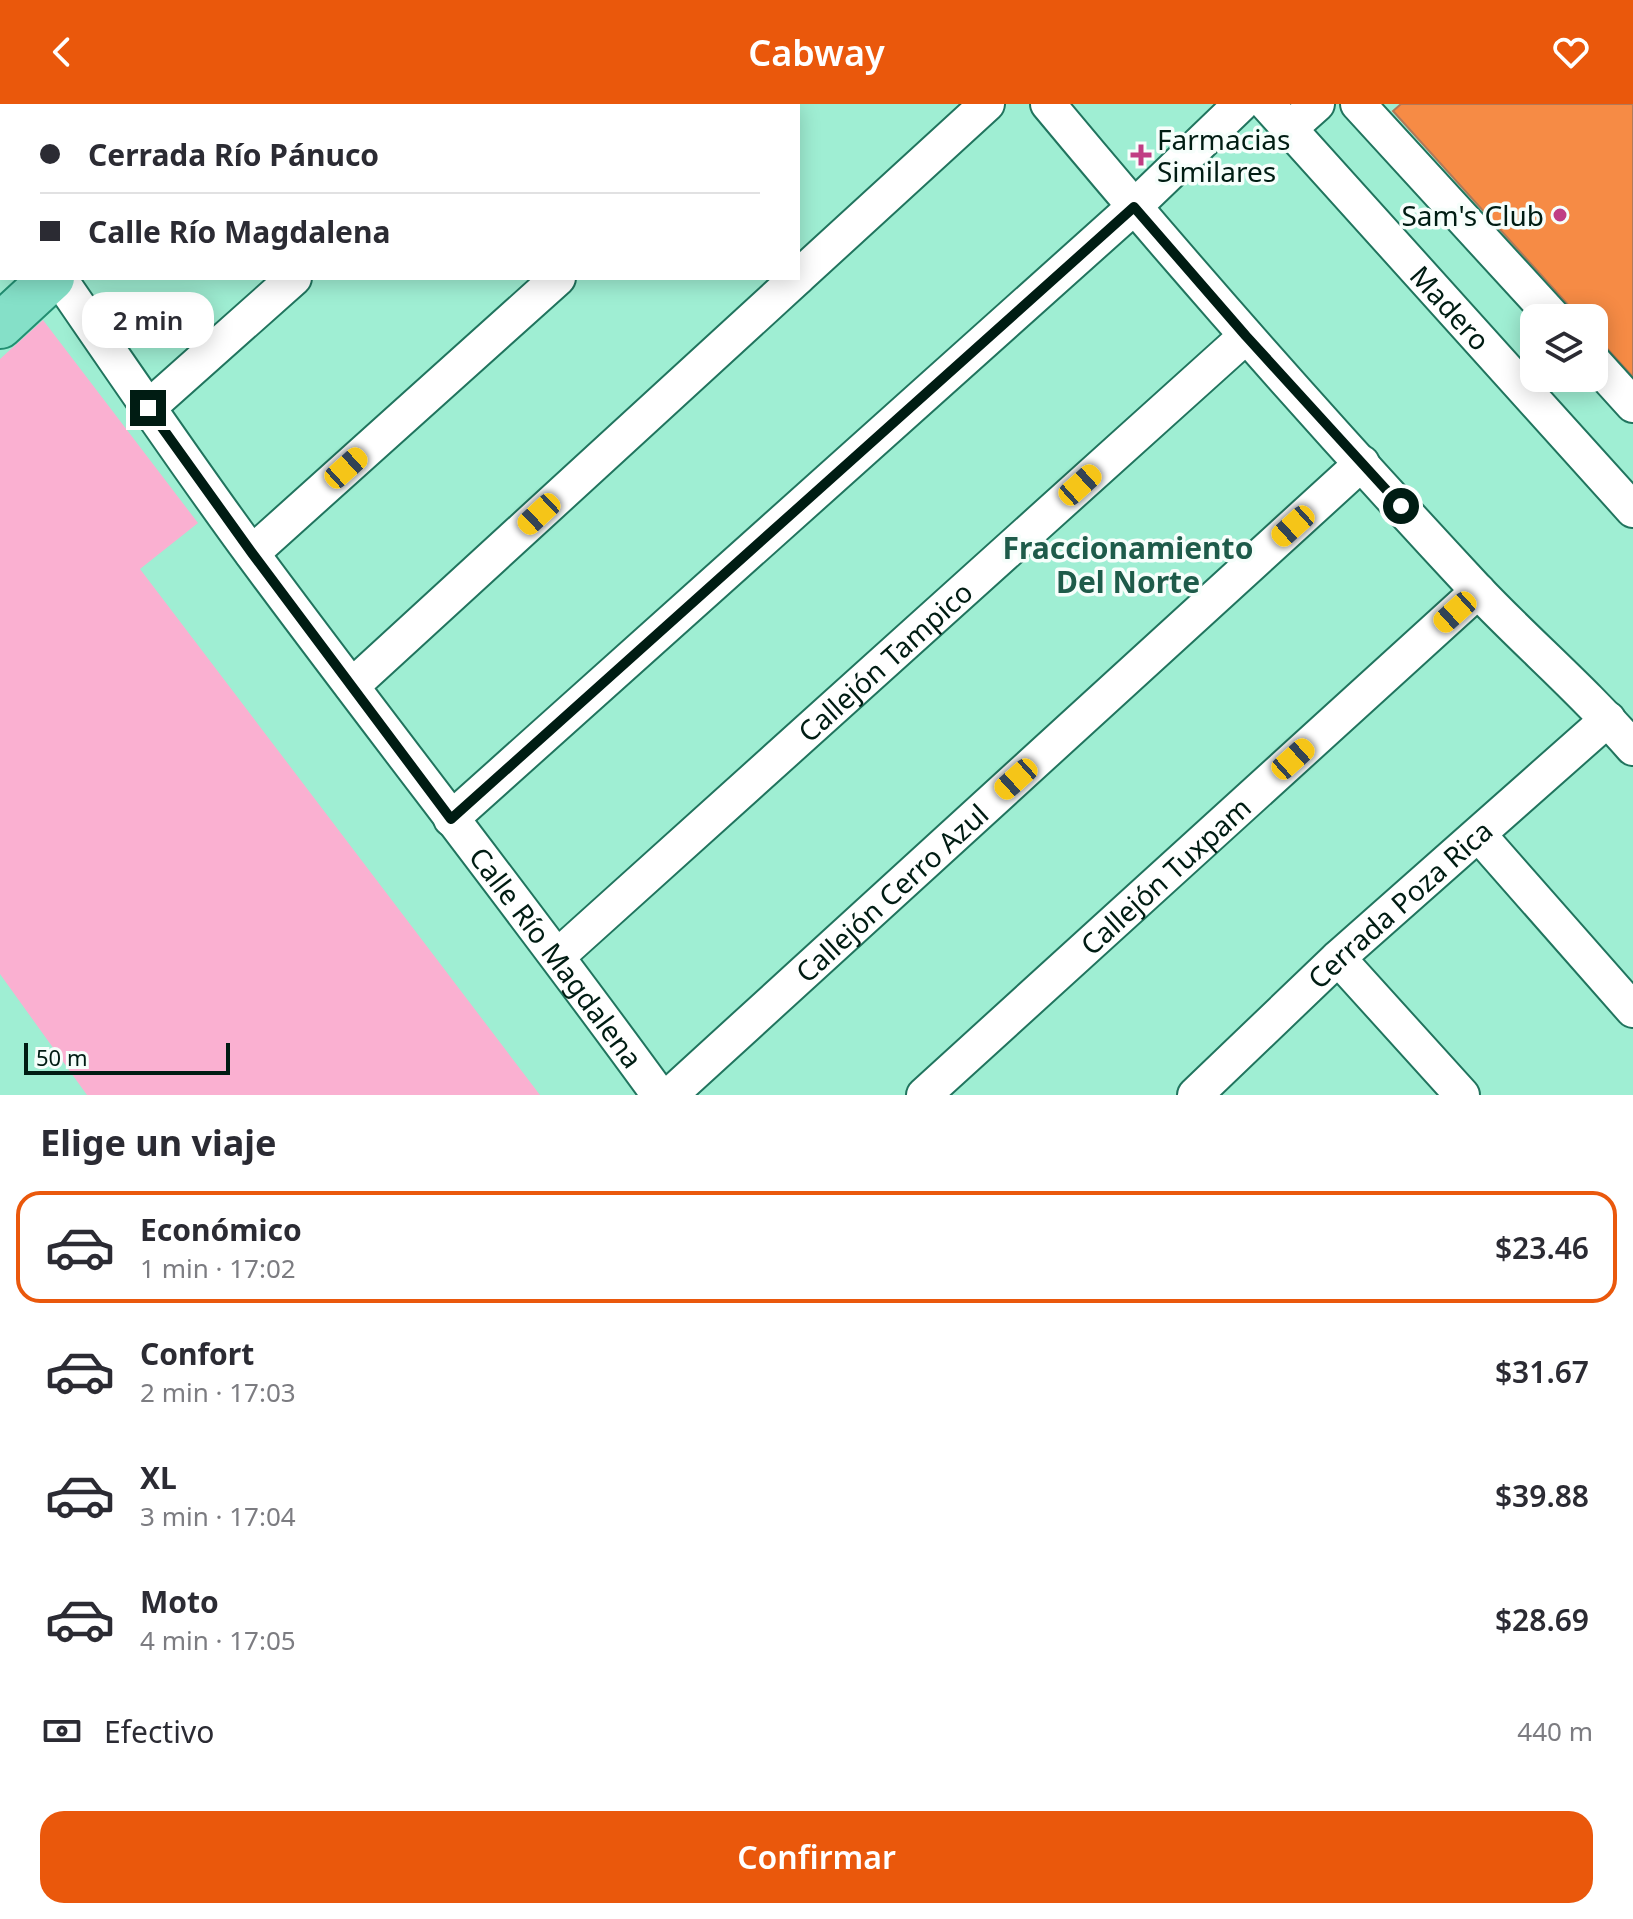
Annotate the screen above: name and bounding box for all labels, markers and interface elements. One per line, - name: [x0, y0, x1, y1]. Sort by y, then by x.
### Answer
- text: Cabway: [748, 28, 885, 77]
- icon: back: [40, 30, 84, 74]
- icon: heart: [1549, 30, 1593, 74]
- place label: Farmacias Similares: [1157, 120, 1290, 190]
- text: Cerrada Río Pánuco: [88, 134, 379, 175]
- marker: Farmacias Similares: [1132, 146, 1150, 164]
- place label: Sam's Club: [1401, 196, 1544, 234]
- marker: Sam's Club: [1551, 206, 1569, 224]
- text: Calle Río Magdalena: [88, 211, 391, 252]
- street label: Madero: [1402, 257, 1499, 358]
- callout: 2 min: [82, 292, 214, 348]
- text: 2 min: [113, 302, 183, 338]
- map controls: [1520, 304, 1608, 392]
- button: layers: [1520, 304, 1608, 392]
- route end: [130, 390, 166, 426]
- car: [320, 443, 372, 493]
- car: [1054, 460, 1106, 510]
- route start: [1383, 488, 1419, 524]
- car: [513, 489, 565, 539]
- car: [1267, 501, 1319, 551]
- district label: Fraccionamiento Del Norte: [1003, 527, 1253, 602]
- street label: Callejón Tampico: [789, 573, 980, 750]
- car: [1429, 587, 1481, 637]
- car: [1267, 734, 1319, 784]
- car: [990, 754, 1042, 804]
- street label: Callejón Tuxpam: [1072, 788, 1259, 963]
- street label: Callejón Cerro Azul: [787, 795, 996, 990]
- street label: Cerrada Poza Rica: [1299, 811, 1500, 997]
- street label: Calle Río Magdalena: [461, 839, 652, 1075]
- scale bar: [24, 1039, 230, 1075]
- text: 50 m: [36, 1042, 87, 1072]
- text: Elige un viaje: [40, 1118, 277, 1167]
- text: Económico: [140, 1209, 302, 1250]
- icon: car: [44, 1211, 116, 1283]
- text: $23.46: [1495, 1227, 1589, 1268]
- text: 1 min · 17:02: [140, 1250, 296, 1286]
- text: Confort: [140, 1333, 254, 1374]
- icon: car: [44, 1335, 116, 1407]
- text: $31.67: [1495, 1351, 1589, 1392]
- text: 2 min · 17:03: [140, 1374, 296, 1410]
- text: XL: [140, 1457, 177, 1498]
- icon: car: [44, 1459, 116, 1531]
- text: $39.88: [1495, 1475, 1589, 1516]
- text: 3 min · 17:04: [140, 1498, 296, 1534]
- text: Moto: [140, 1581, 219, 1622]
- icon: car: [44, 1583, 116, 1655]
- text: $28.69: [1495, 1599, 1589, 1640]
- text: 4 min · 17:05: [140, 1622, 296, 1658]
- icon: cash: [40, 1709, 84, 1753]
- text: Efectivo: [104, 1711, 214, 1752]
- text: 440 m: [1517, 1713, 1593, 1749]
- button: Confirmar: [40, 1811, 1593, 1903]

